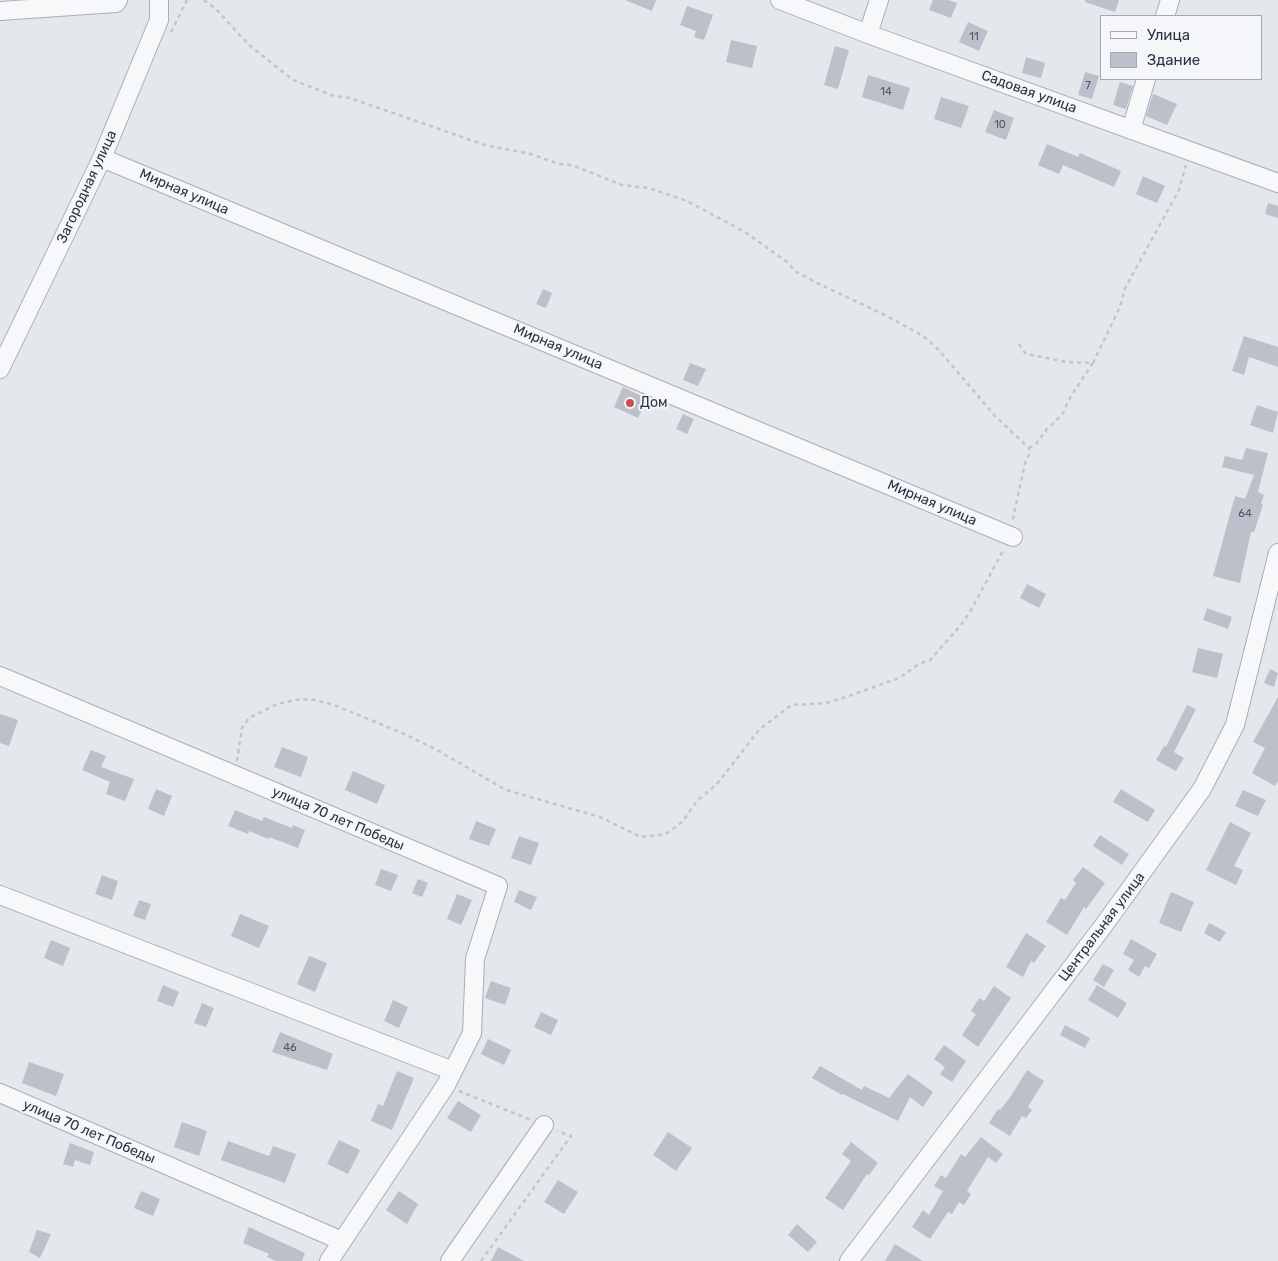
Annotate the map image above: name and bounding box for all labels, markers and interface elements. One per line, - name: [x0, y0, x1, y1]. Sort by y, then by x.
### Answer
- legend: [1100, 15, 1263, 80]
- text: Улица: [1147, 26, 1190, 44]
- house number: 11: [969, 30, 979, 44]
- text: Здание: [1147, 51, 1200, 69]
- street label: Садовая улица: [979, 67, 1079, 117]
- house number: 7: [1085, 79, 1091, 93]
- house number: 14: [880, 85, 892, 99]
- house number: 10: [994, 118, 1006, 132]
- street label: Загородная улица: [53, 128, 121, 246]
- street label: Мирная улица: [137, 166, 231, 218]
- street label: Мирная улица: [511, 321, 605, 373]
- place label: Дом: [640, 395, 667, 411]
- marker: Дом: [624, 397, 636, 409]
- street label: Мирная улица: [885, 477, 979, 529]
- house number: 64: [1238, 507, 1252, 521]
- street label: улица 70 лет Победы: [269, 784, 407, 854]
- street label: Центральная улица: [1055, 869, 1149, 985]
- house number: 46: [283, 1041, 297, 1055]
- street label: улица 70 лет Победы: [20, 1097, 158, 1167]

